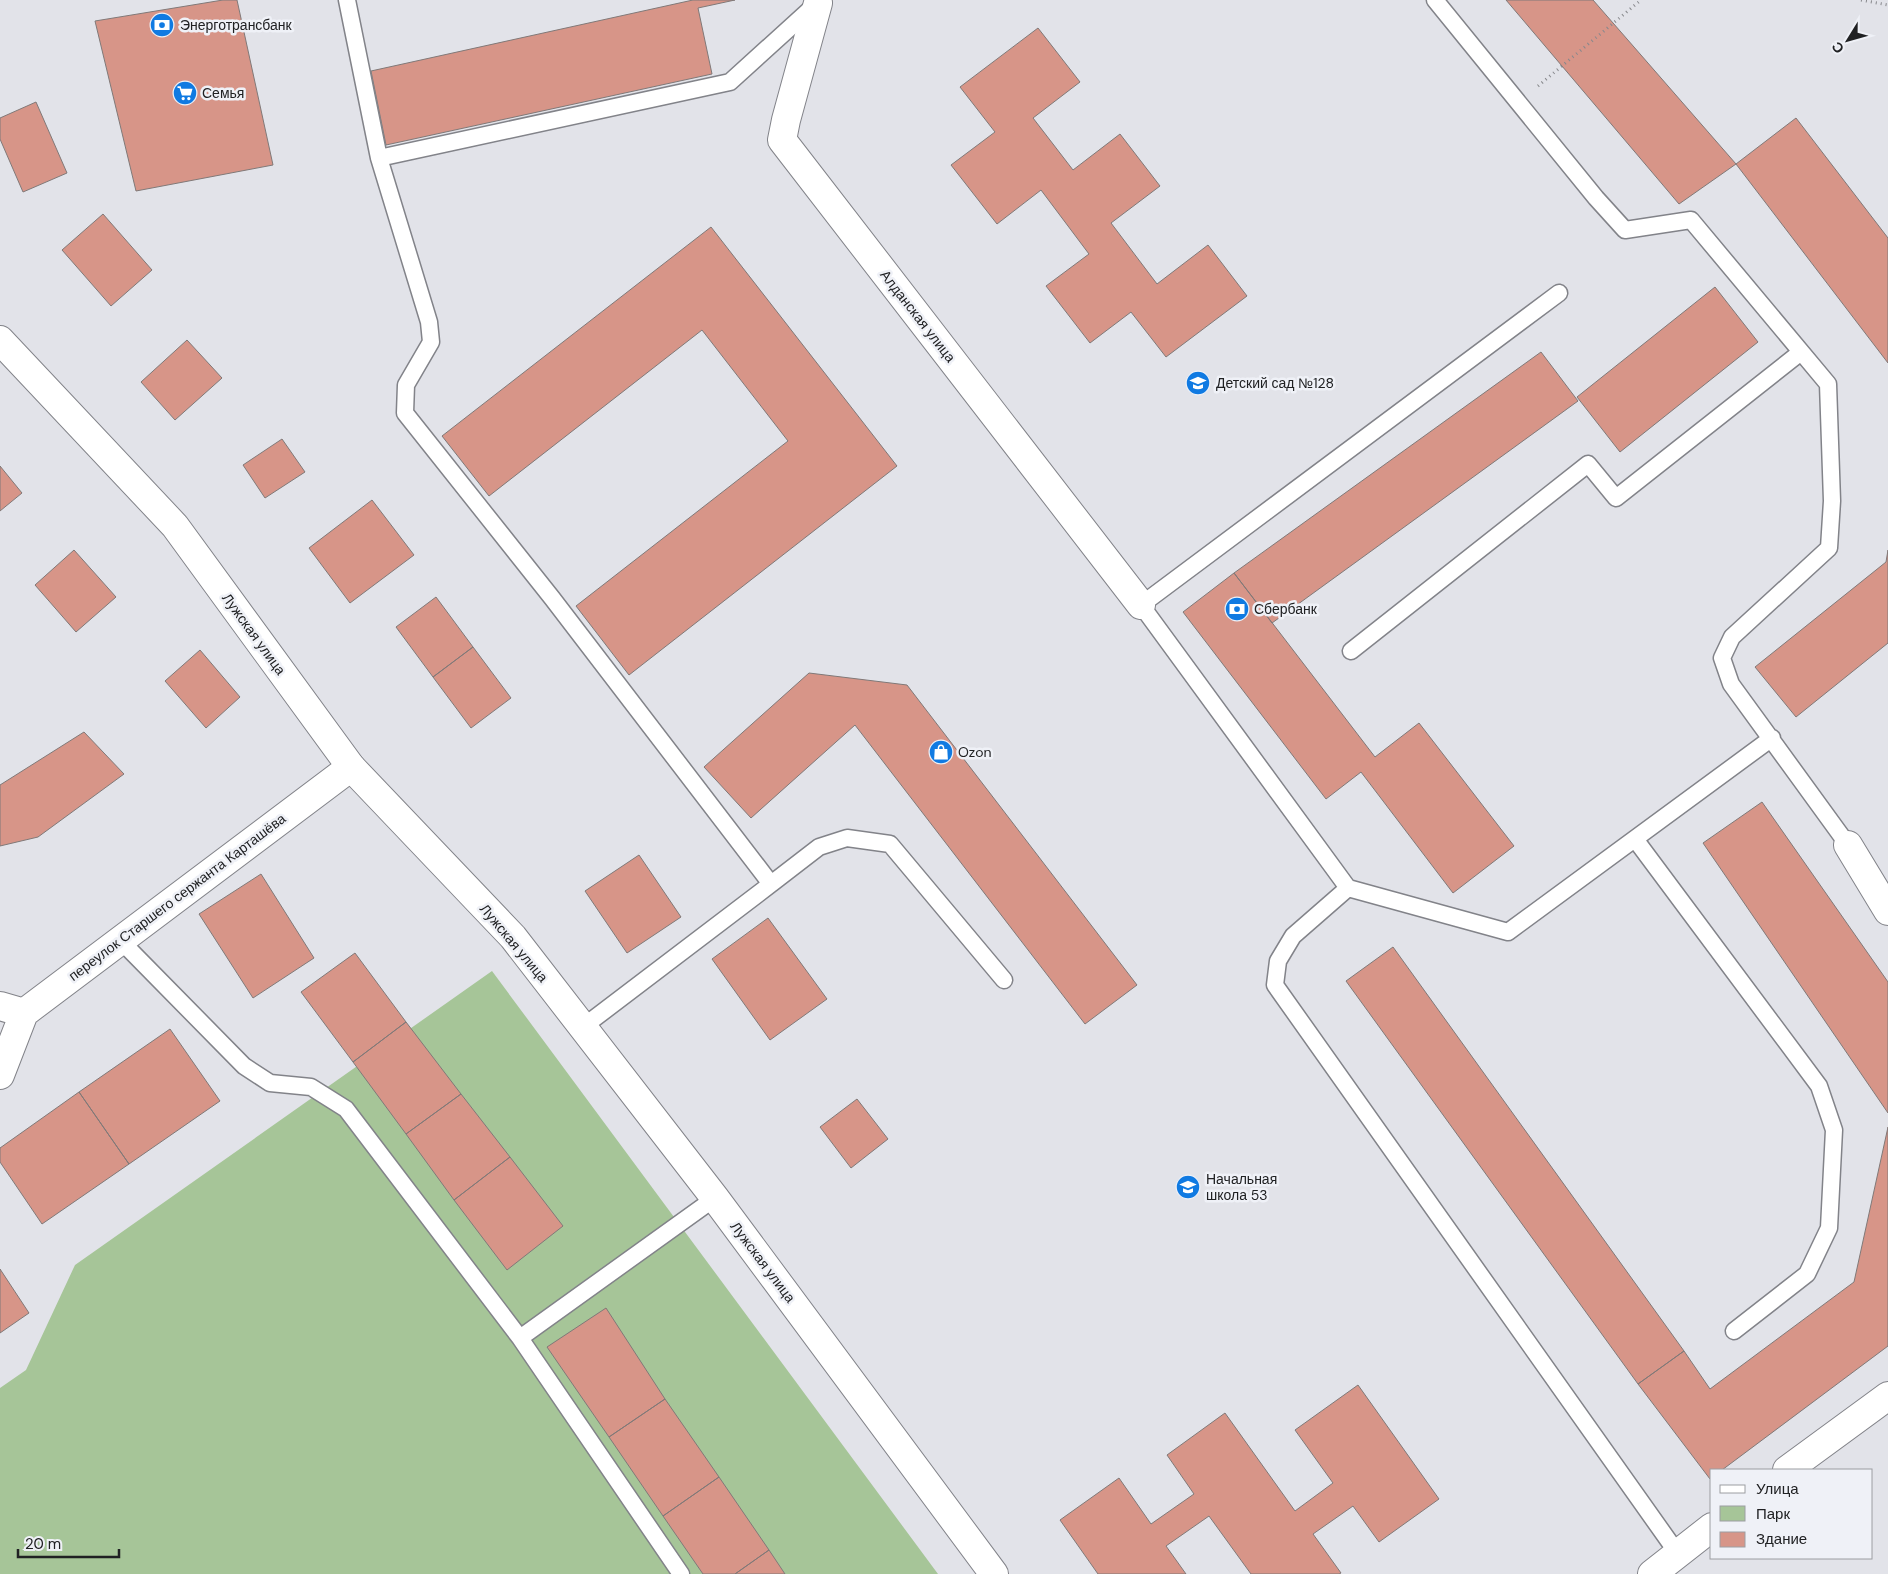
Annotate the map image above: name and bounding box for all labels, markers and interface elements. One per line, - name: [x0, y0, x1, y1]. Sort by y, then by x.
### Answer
- bank icon: Энерготрансбанк: [149, 12, 175, 38]
- north arrow: [1823, 15, 1873, 65]
- place label: Энерготрансбанк: [180, 16, 293, 34]
- text: С: [1827, 38, 1848, 57]
- supermarket icon: Семья: [172, 80, 198, 106]
- place label: Семья: [202, 84, 244, 102]
- street label: Алданская улица: [876, 266, 960, 366]
- school or university icon: Детский сад №128: [1185, 370, 1211, 396]
- place label: Детский сад №128: [1216, 374, 1334, 392]
- street label: Лужская улица: [218, 590, 290, 679]
- bank icon: Сбербанк: [1224, 596, 1250, 622]
- place label: Сбербанк: [1254, 600, 1318, 618]
- shop icon: Ozon: [928, 739, 954, 765]
- place label: Ozon: [958, 743, 992, 761]
- street label: переулок Старшего сержанта Карташёва: [65, 809, 289, 985]
- street label: Лужская улица: [476, 900, 552, 986]
- place label: Начальная школа 53: [1206, 1170, 1277, 1204]
- school or university icon: Начальная школа 53: [1175, 1174, 1201, 1200]
- street label: Лужская улица: [727, 1218, 799, 1306]
- legend: [1710, 1469, 1873, 1559]
- text: Улица: [1756, 1479, 1799, 1499]
- text: Парк: [1756, 1504, 1790, 1524]
- scale bar: [18, 1526, 119, 1558]
- text: Здание: [1756, 1529, 1807, 1549]
- text: 20 m: [25, 1534, 61, 1554]

